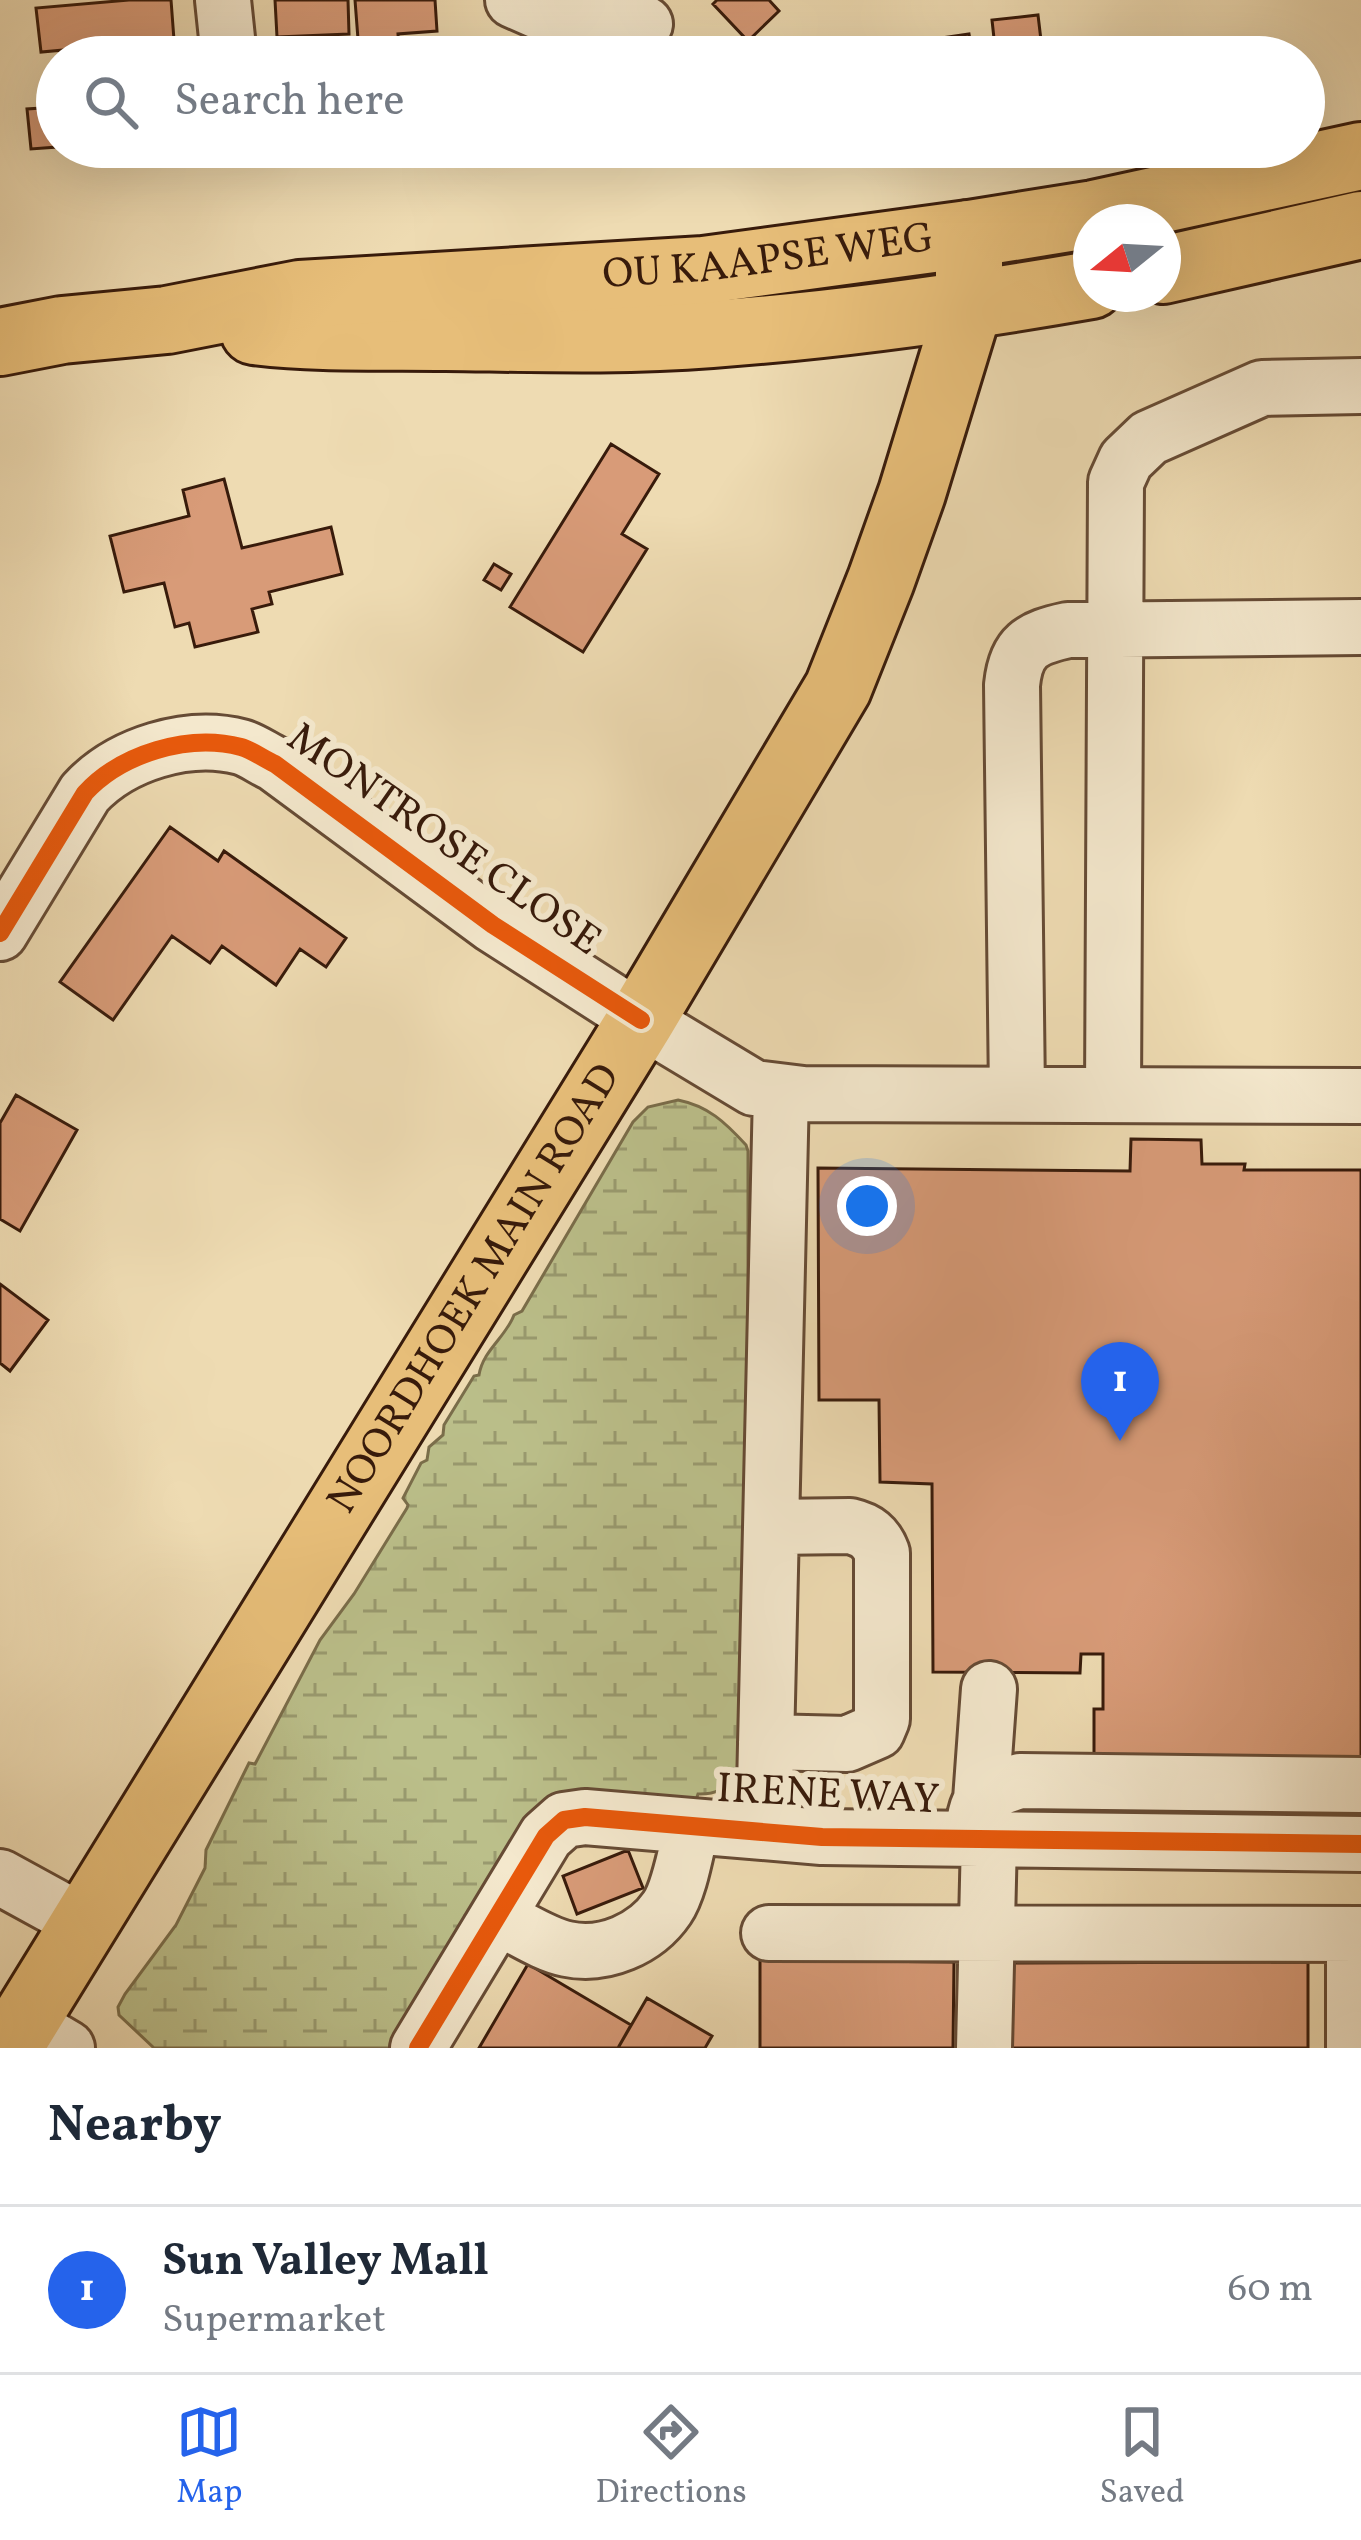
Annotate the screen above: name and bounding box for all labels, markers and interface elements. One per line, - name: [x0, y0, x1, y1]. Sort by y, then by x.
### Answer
- search box: [36, 36, 1325, 168]
- icon: search: [78, 69, 144, 135]
- text: Search here: [174, 71, 405, 134]
- north arrow: [1073, 204, 1181, 312]
- street label: OU KAAPSE WEG: [601, 210, 938, 305]
- street label: MONTROSE CLOSE: [274, 710, 612, 972]
- street label: NOORDHOEK MAIN ROAD: [314, 1053, 636, 1526]
- your location: [837, 1176, 897, 1236]
- pin: 1: [1081, 1342, 1159, 1441]
- street label: IRENE WAY: [715, 1761, 941, 1831]
- text: Nearby: [48, 2091, 222, 2162]
- text: Sun Valley Mall: [162, 2231, 489, 2294]
- text: 1: [79, 2263, 95, 2317]
- text: 60 m: [1228, 2263, 1313, 2317]
- text: Supermarket: [162, 2294, 386, 2348]
- tab: Map: [176, 2399, 243, 2517]
- tab: Directions: [595, 2399, 747, 2517]
- tab: Saved: [1100, 2399, 1185, 2517]

